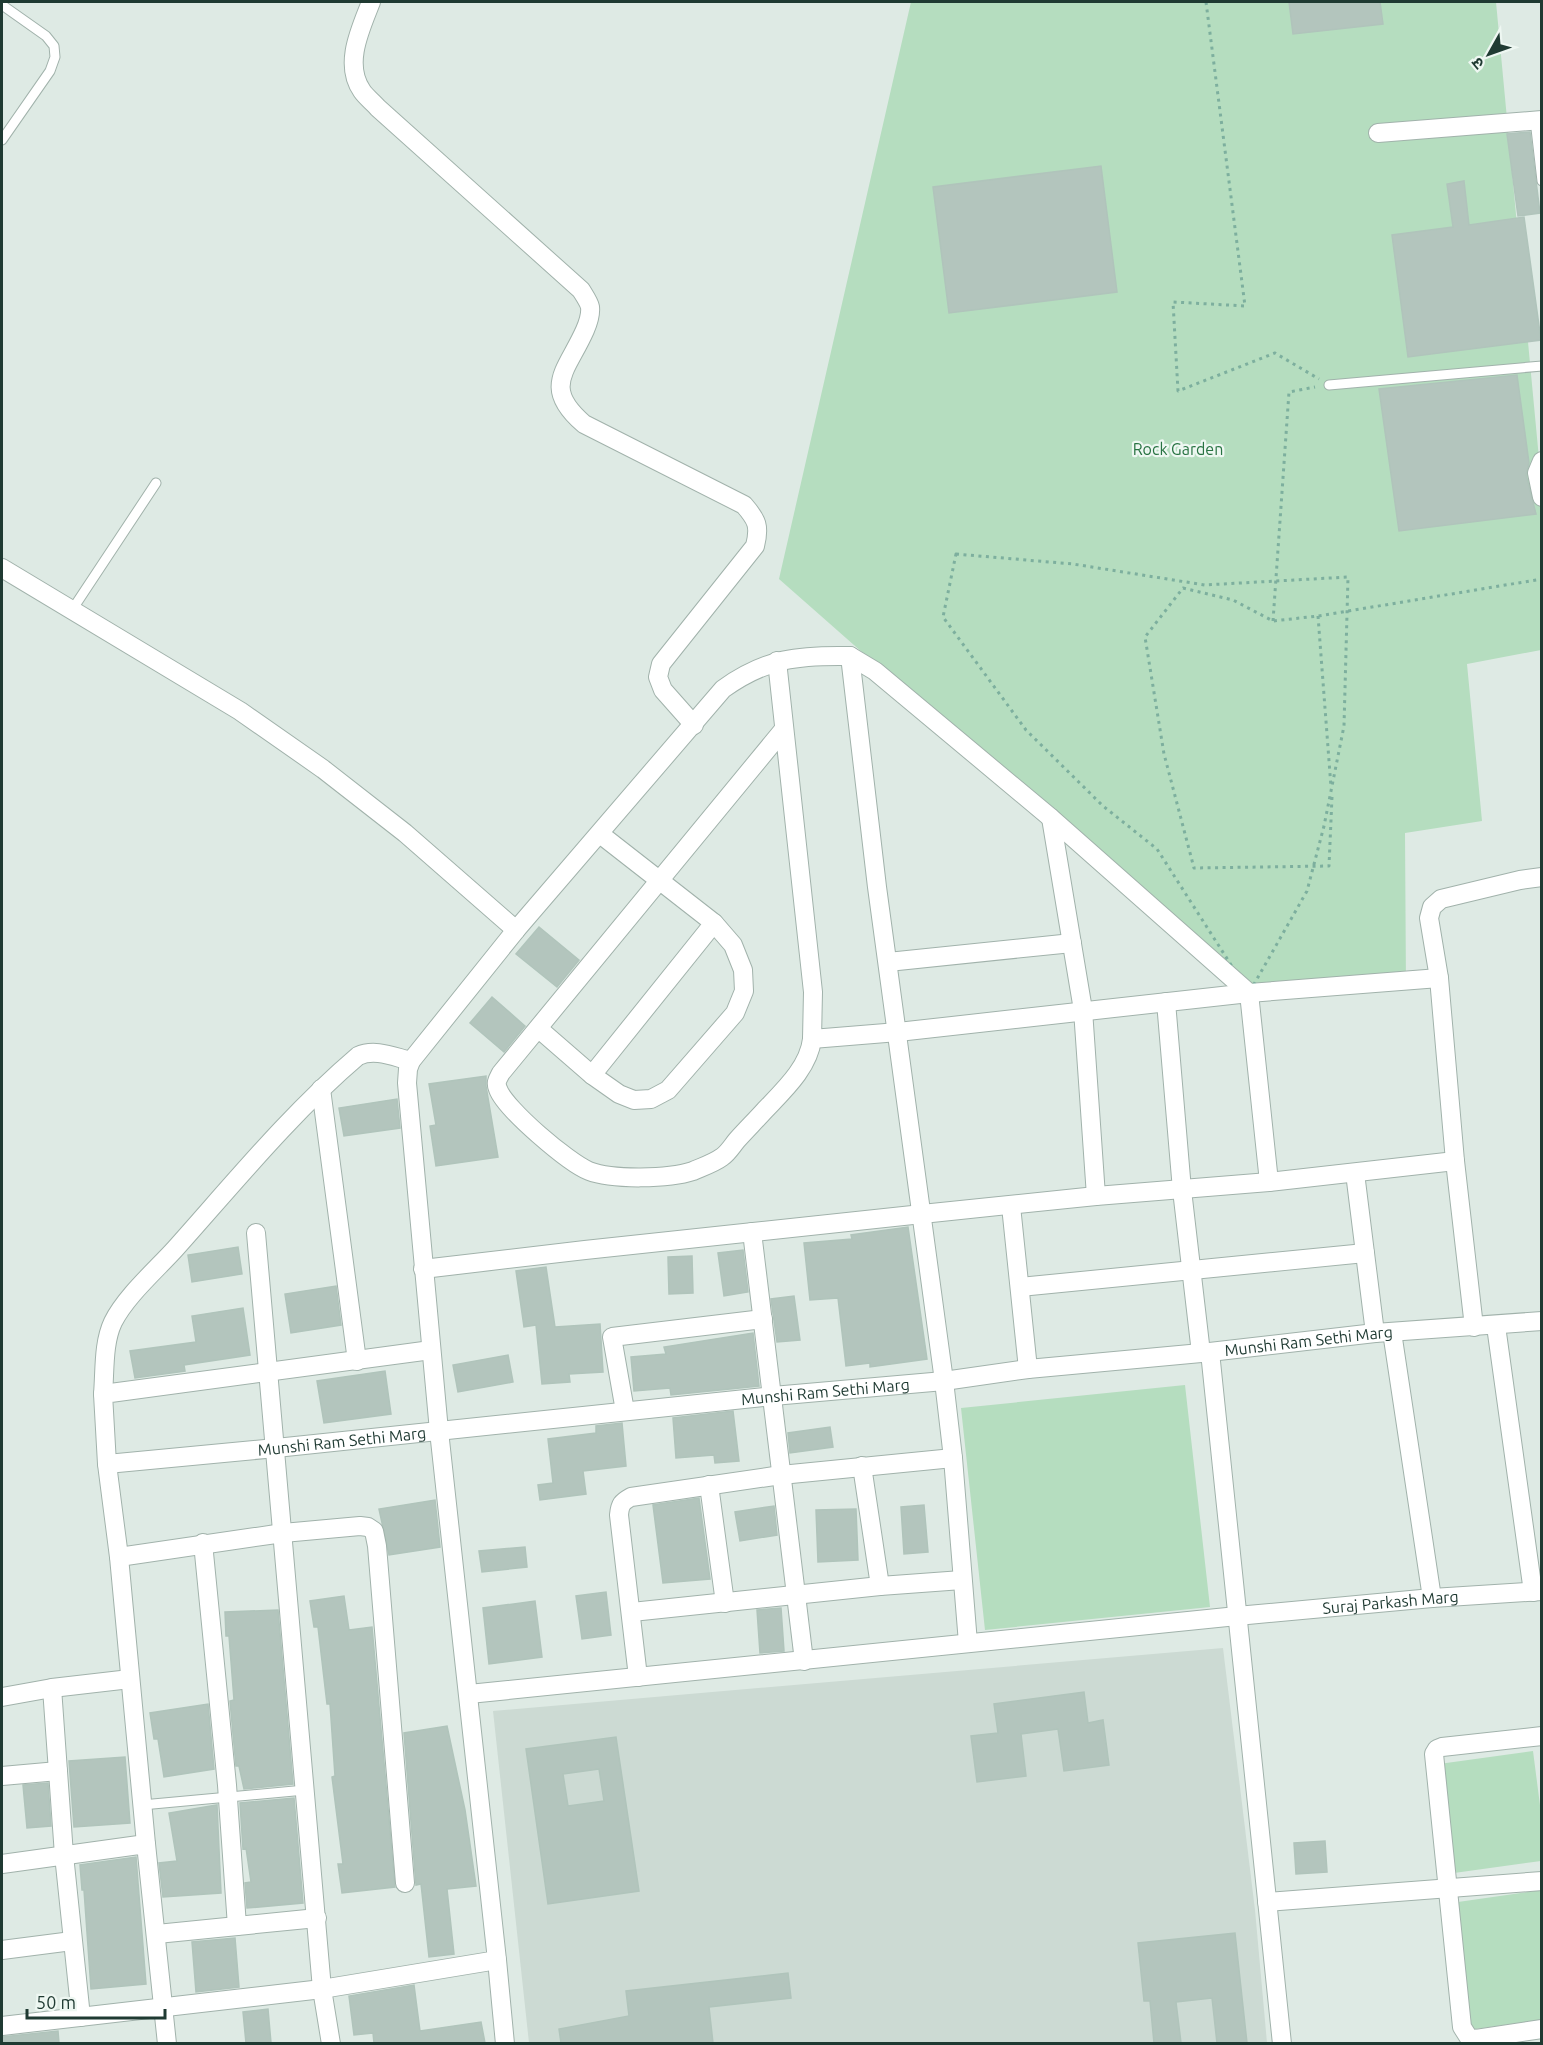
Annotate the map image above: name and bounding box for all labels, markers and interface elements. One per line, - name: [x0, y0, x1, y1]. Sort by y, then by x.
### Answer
- north arrow: [1459, 24, 1519, 84]
- text: उ: [1467, 54, 1487, 73]
- park label: Rock Garden: [1133, 440, 1223, 458]
- street label: Munshi Ram Sethi Marg: [1224, 1323, 1393, 1359]
- street label: Munshi Ram Sethi Marg: [740, 1375, 910, 1408]
- street label: Munshi Ram Sethi Marg: [257, 1423, 427, 1459]
- street label: Suraj Parkash Marg: [1322, 1587, 1459, 1617]
- scale bar: [27, 1982, 165, 2020]
- text: 50 m: [36, 1992, 76, 2012]

